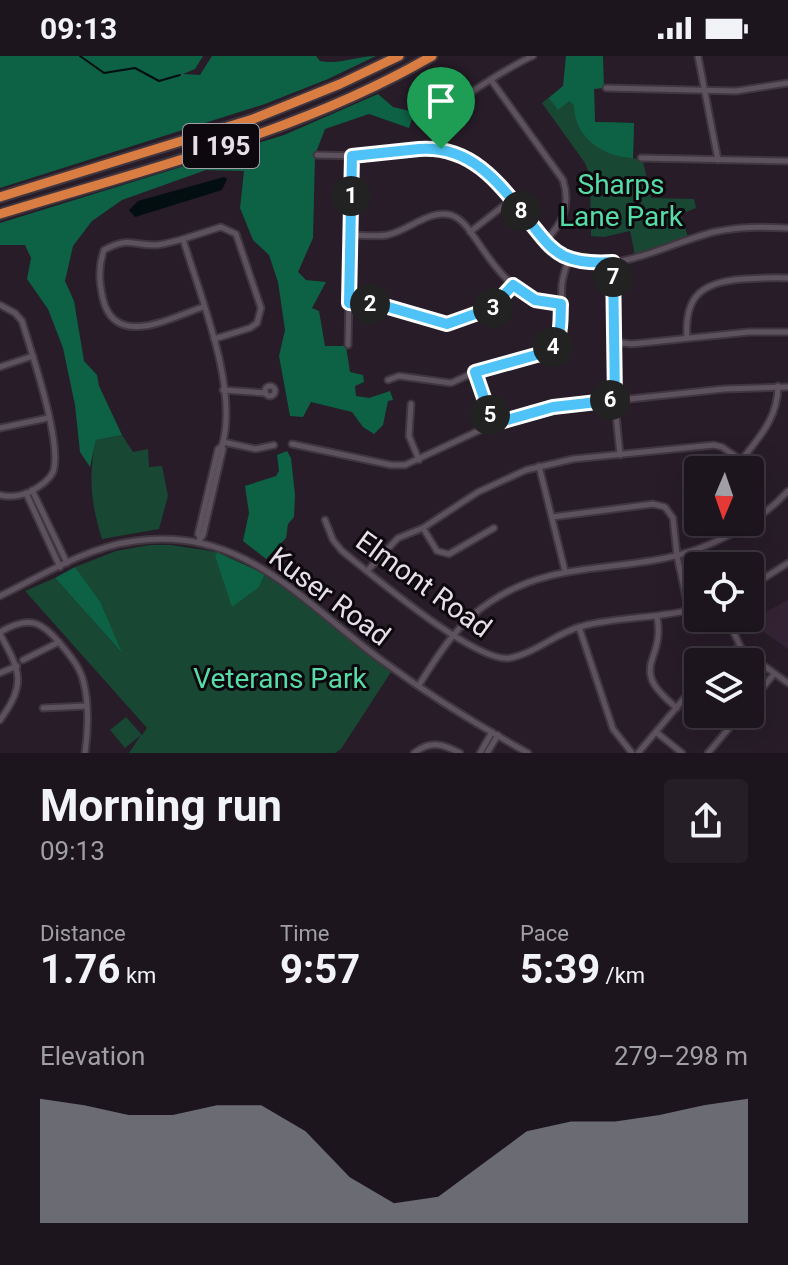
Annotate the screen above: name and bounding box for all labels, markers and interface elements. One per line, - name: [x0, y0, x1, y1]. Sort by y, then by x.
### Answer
- text: 09:13: [40, 11, 117, 46]
- pin: [407, 67, 475, 149]
- icon: arrive: [419, 79, 463, 123]
- road number: I 195: [183, 124, 259, 168]
- park label: Sharps Lane Park: [559, 168, 684, 233]
- pin: 1: [331, 176, 371, 216]
- text: 1: [345, 183, 357, 208]
- pin: 8: [501, 191, 541, 231]
- text: 8: [515, 198, 527, 223]
- pin: 7: [593, 257, 633, 297]
- text: 7: [607, 264, 619, 289]
- pin: 2: [350, 284, 390, 324]
- pin: 3: [473, 288, 513, 328]
- text: 2: [364, 291, 376, 316]
- text: 3: [487, 295, 499, 320]
- pin: 4: [533, 327, 573, 367]
- text: 4: [547, 334, 559, 359]
- pin: 6: [590, 380, 630, 420]
- text: 6: [604, 387, 616, 412]
- pin: 5: [470, 395, 510, 435]
- text: 5: [484, 402, 496, 427]
- north arrow: [684, 456, 764, 536]
- map controls: [684, 456, 764, 728]
- street label: Elmont Road: [350, 524, 498, 645]
- street label: Kuser Road: [263, 540, 397, 653]
- button: locate: [684, 552, 764, 632]
- button: layers: [684, 648, 764, 728]
- park label: Veterans Park: [193, 662, 368, 695]
- button: share: [664, 779, 748, 863]
- text: Morning run: [40, 780, 282, 832]
- text: 09:13: [40, 836, 105, 866]
- text: Distance: [40, 921, 126, 946]
- text: Time: [280, 921, 329, 946]
- text: Pace: [520, 921, 569, 946]
- text: 1.76: [40, 946, 120, 993]
- text: 9:57: [280, 946, 360, 993]
- text: 5:39: [520, 946, 600, 993]
- text: km: [120, 963, 156, 988]
- text: /km: [600, 963, 645, 988]
- text: Elevation: [40, 1041, 145, 1071]
- text: 279–298 m: [614, 1041, 748, 1071]

